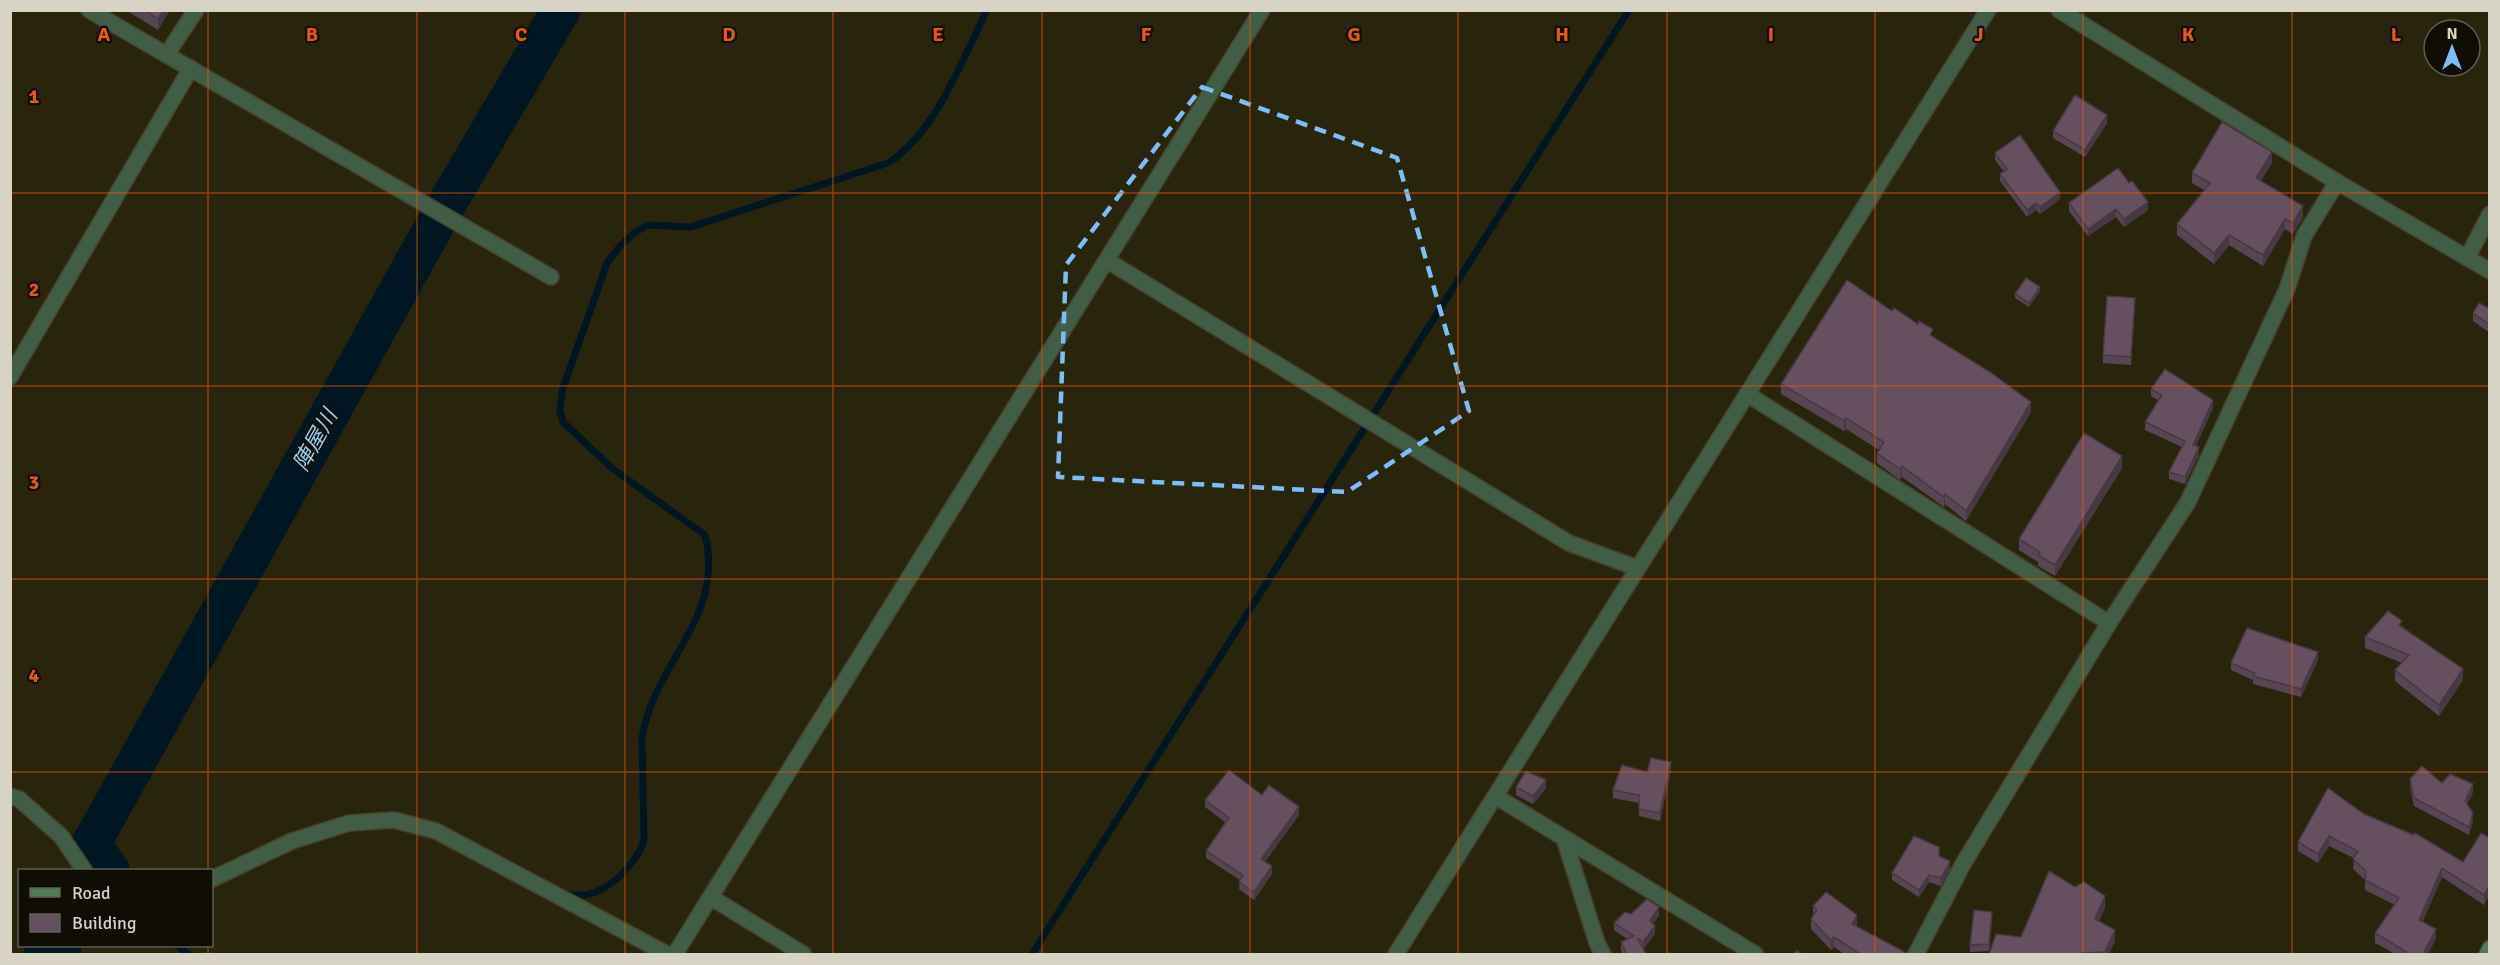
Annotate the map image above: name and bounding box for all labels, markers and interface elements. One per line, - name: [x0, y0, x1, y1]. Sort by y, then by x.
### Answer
- north arrow: [2422, 18, 2482, 78]
- text: A: [98, 22, 111, 47]
- text: B: [306, 22, 318, 47]
- text: C: [515, 22, 527, 47]
- text: D: [722, 22, 736, 47]
- text: E: [932, 22, 944, 47]
- text: F: [1141, 22, 1152, 47]
- text: G: [1347, 22, 1361, 47]
- text: H: [1555, 22, 1569, 47]
- text: I: [1768, 22, 1774, 47]
- text: J: [1974, 22, 1984, 47]
- text: K: [2182, 22, 2195, 47]
- text: L: [2391, 22, 2402, 47]
- text: N: [2446, 24, 2458, 44]
- text: 1: [29, 84, 40, 109]
- text: 2: [29, 277, 39, 302]
- water label: 陣屋川: [287, 403, 344, 475]
- text: 3: [29, 470, 39, 495]
- text: 4: [29, 663, 40, 688]
- legend: [18, 869, 213, 947]
- text: Road: [72, 882, 111, 904]
- text: Building: [72, 912, 136, 934]

